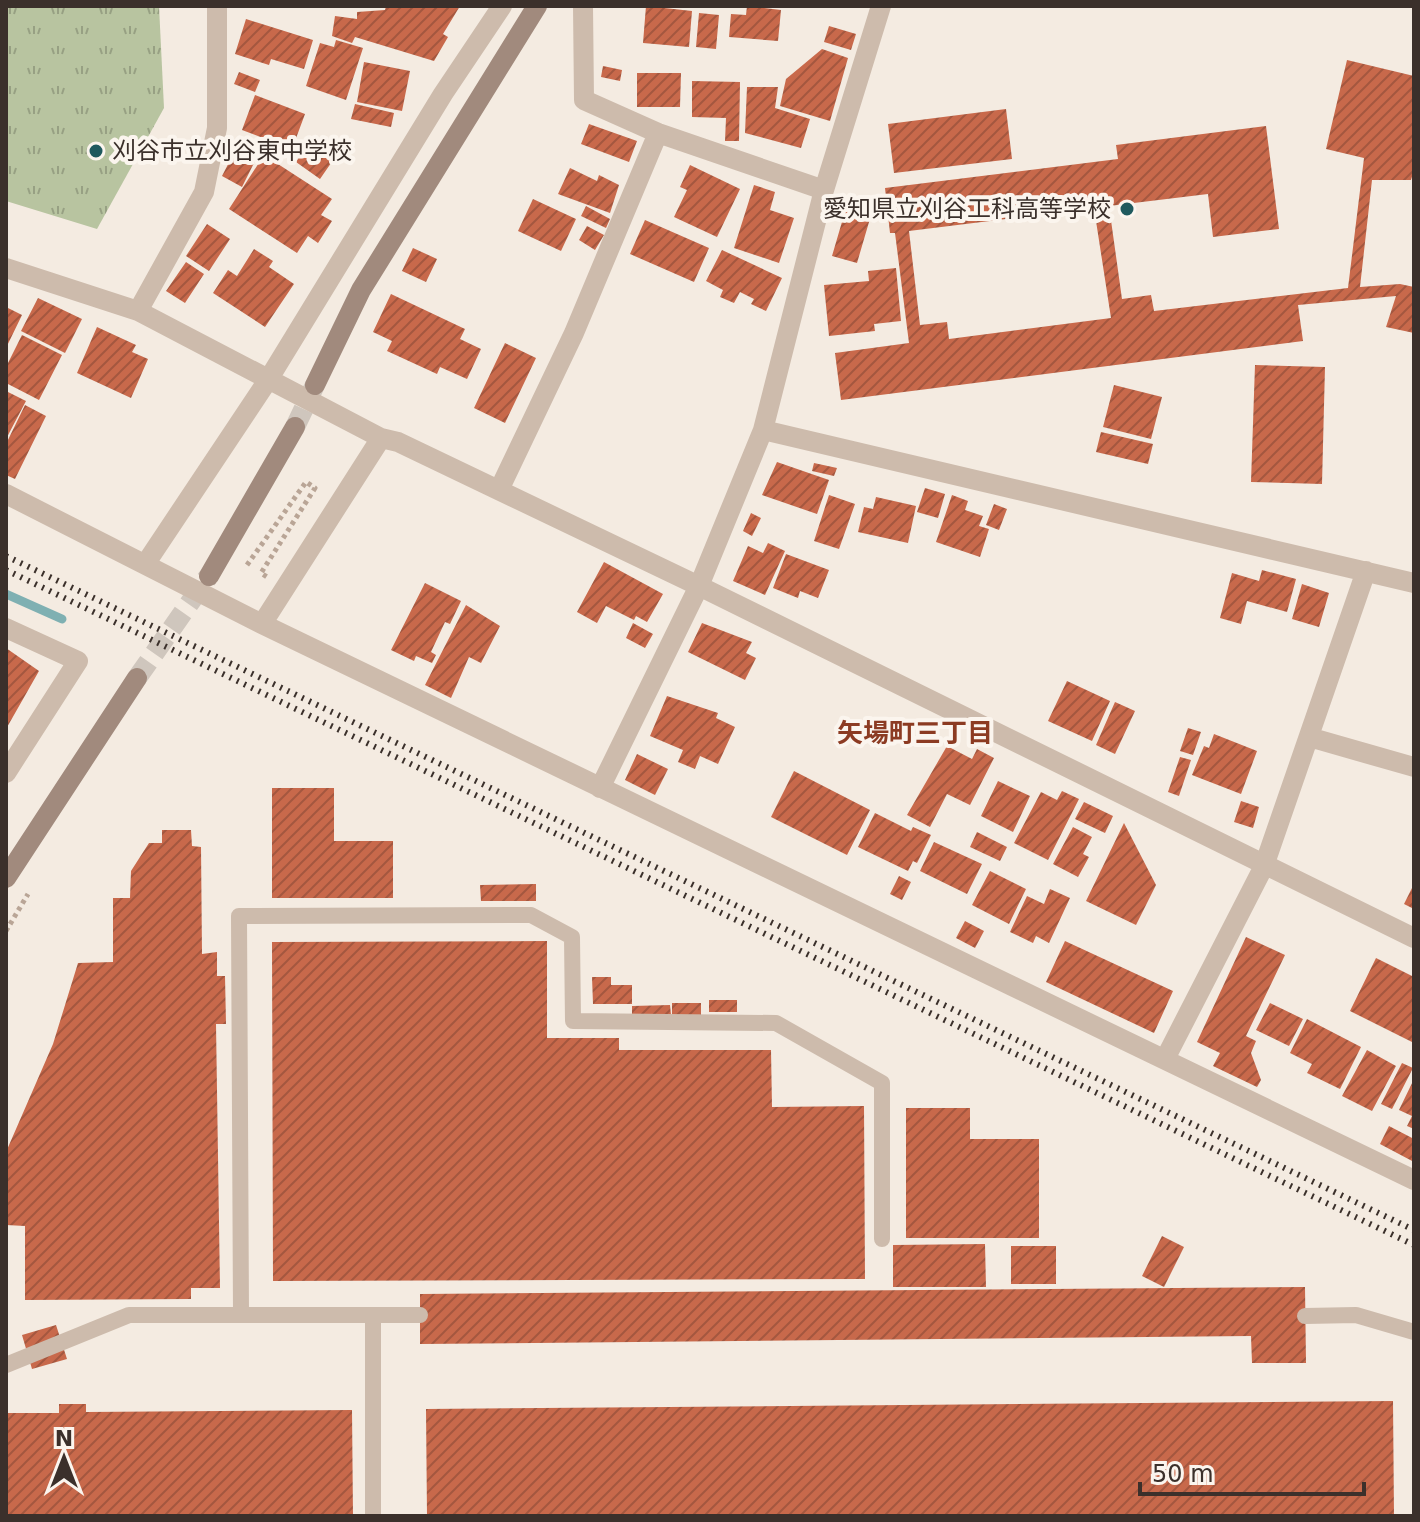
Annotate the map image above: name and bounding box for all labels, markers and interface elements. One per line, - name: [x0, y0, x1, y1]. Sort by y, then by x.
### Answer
- place label: 刈谷市立刈谷東中学校: [112, 137, 352, 165]
- marker: 刈谷市立刈谷東中学校: [87, 142, 105, 160]
- place label: 愛知県立刈谷工科高等学校: [823, 195, 1111, 223]
- marker: 愛知県立刈谷工科高等学校: [1118, 200, 1136, 218]
- district label: 矢場町三丁目: [837, 718, 993, 748]
- north arrow: [24, 1418, 104, 1498]
- text: N: [55, 1426, 73, 1451]
- scale bar: [1140, 1446, 1364, 1496]
- text: 50 m: [1152, 1460, 1214, 1488]

